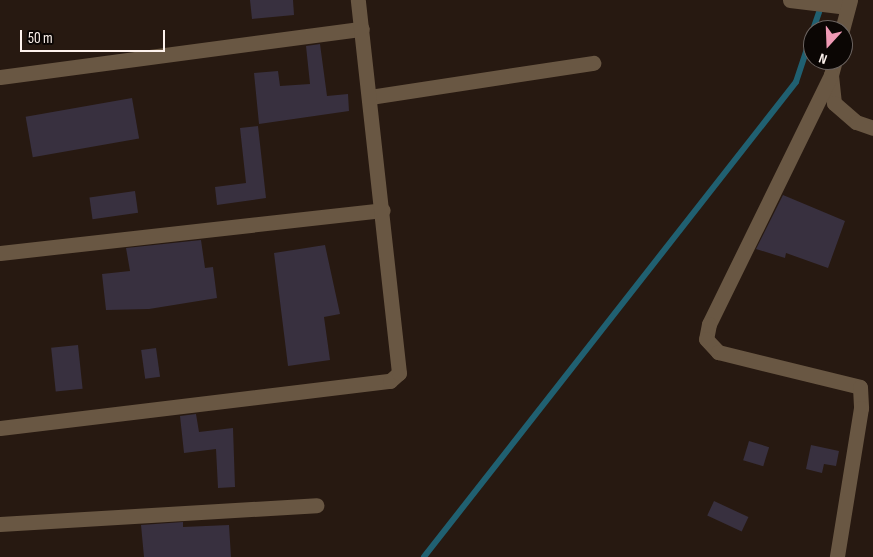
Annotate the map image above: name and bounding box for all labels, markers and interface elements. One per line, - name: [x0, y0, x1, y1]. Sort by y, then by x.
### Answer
- scale bar: [22, 20, 168, 52]
- north arrow: [803, 20, 853, 70]
- text: 50 m: [28, 29, 53, 48]
- text: N: [817, 49, 829, 68]

